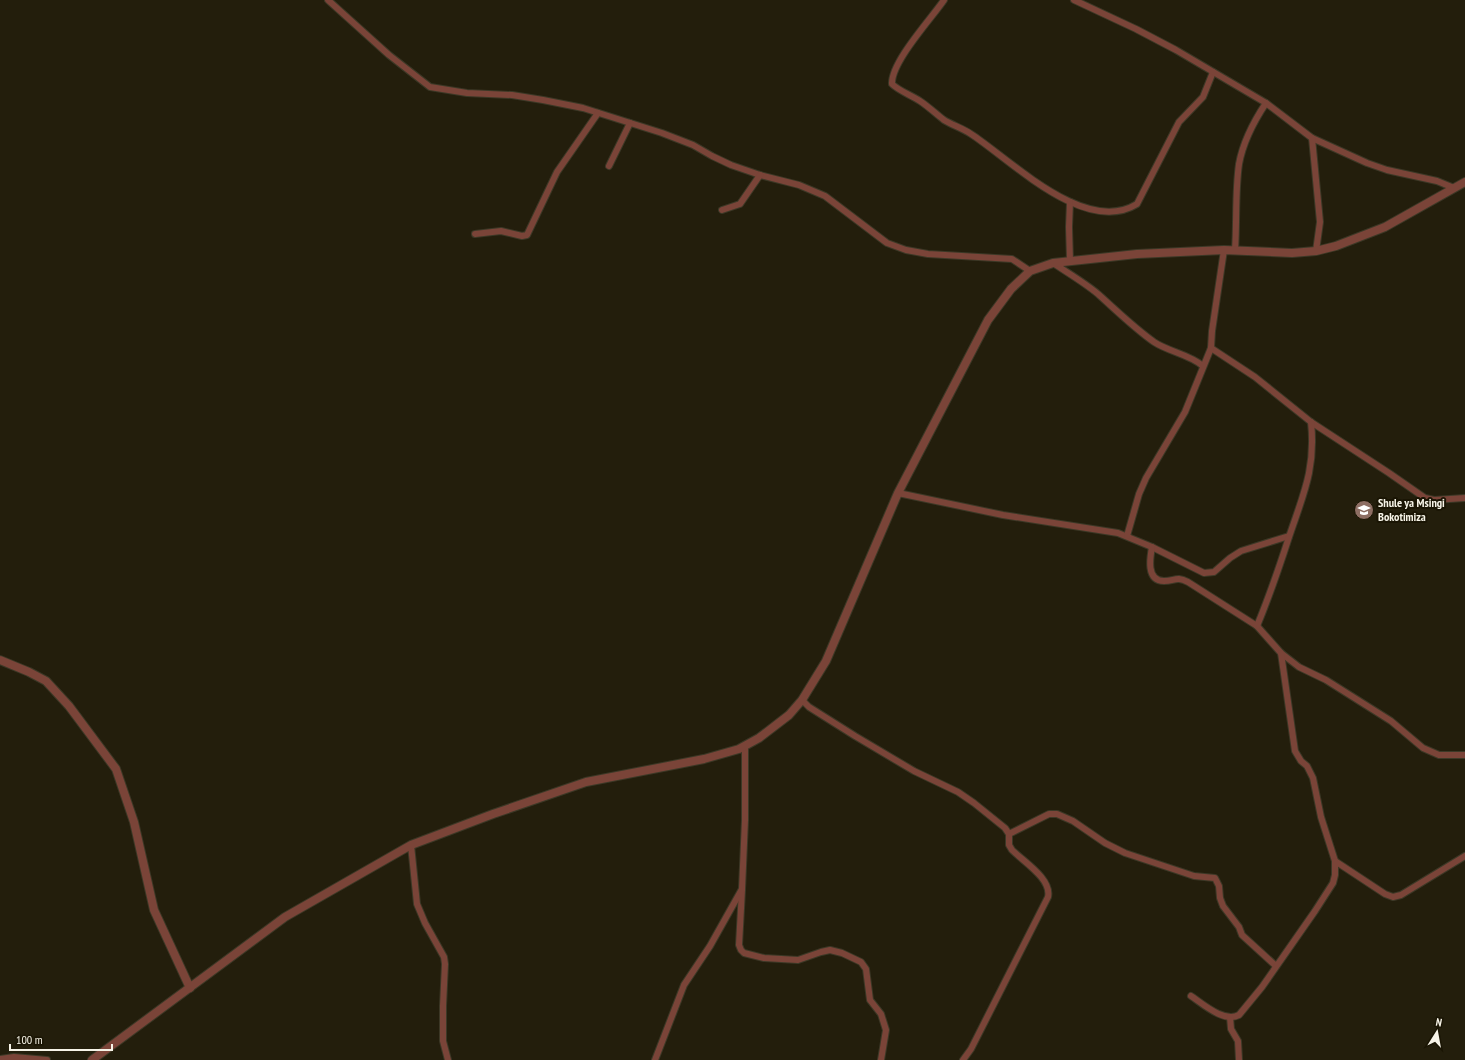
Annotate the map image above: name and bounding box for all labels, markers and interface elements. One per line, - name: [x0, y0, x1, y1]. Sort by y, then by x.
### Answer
- place label: Shule ya Msingi Bokotimiza: [1378, 495, 1445, 524]
- school or university icon: Shule ya Msingi Bokotimiza: [1353, 499, 1375, 521]
- north arrow: [1417, 1012, 1457, 1052]
- text: N: [1435, 1015, 1443, 1030]
- scale bar: [10, 1026, 112, 1052]
- text: 100 m: [16, 1032, 43, 1047]

